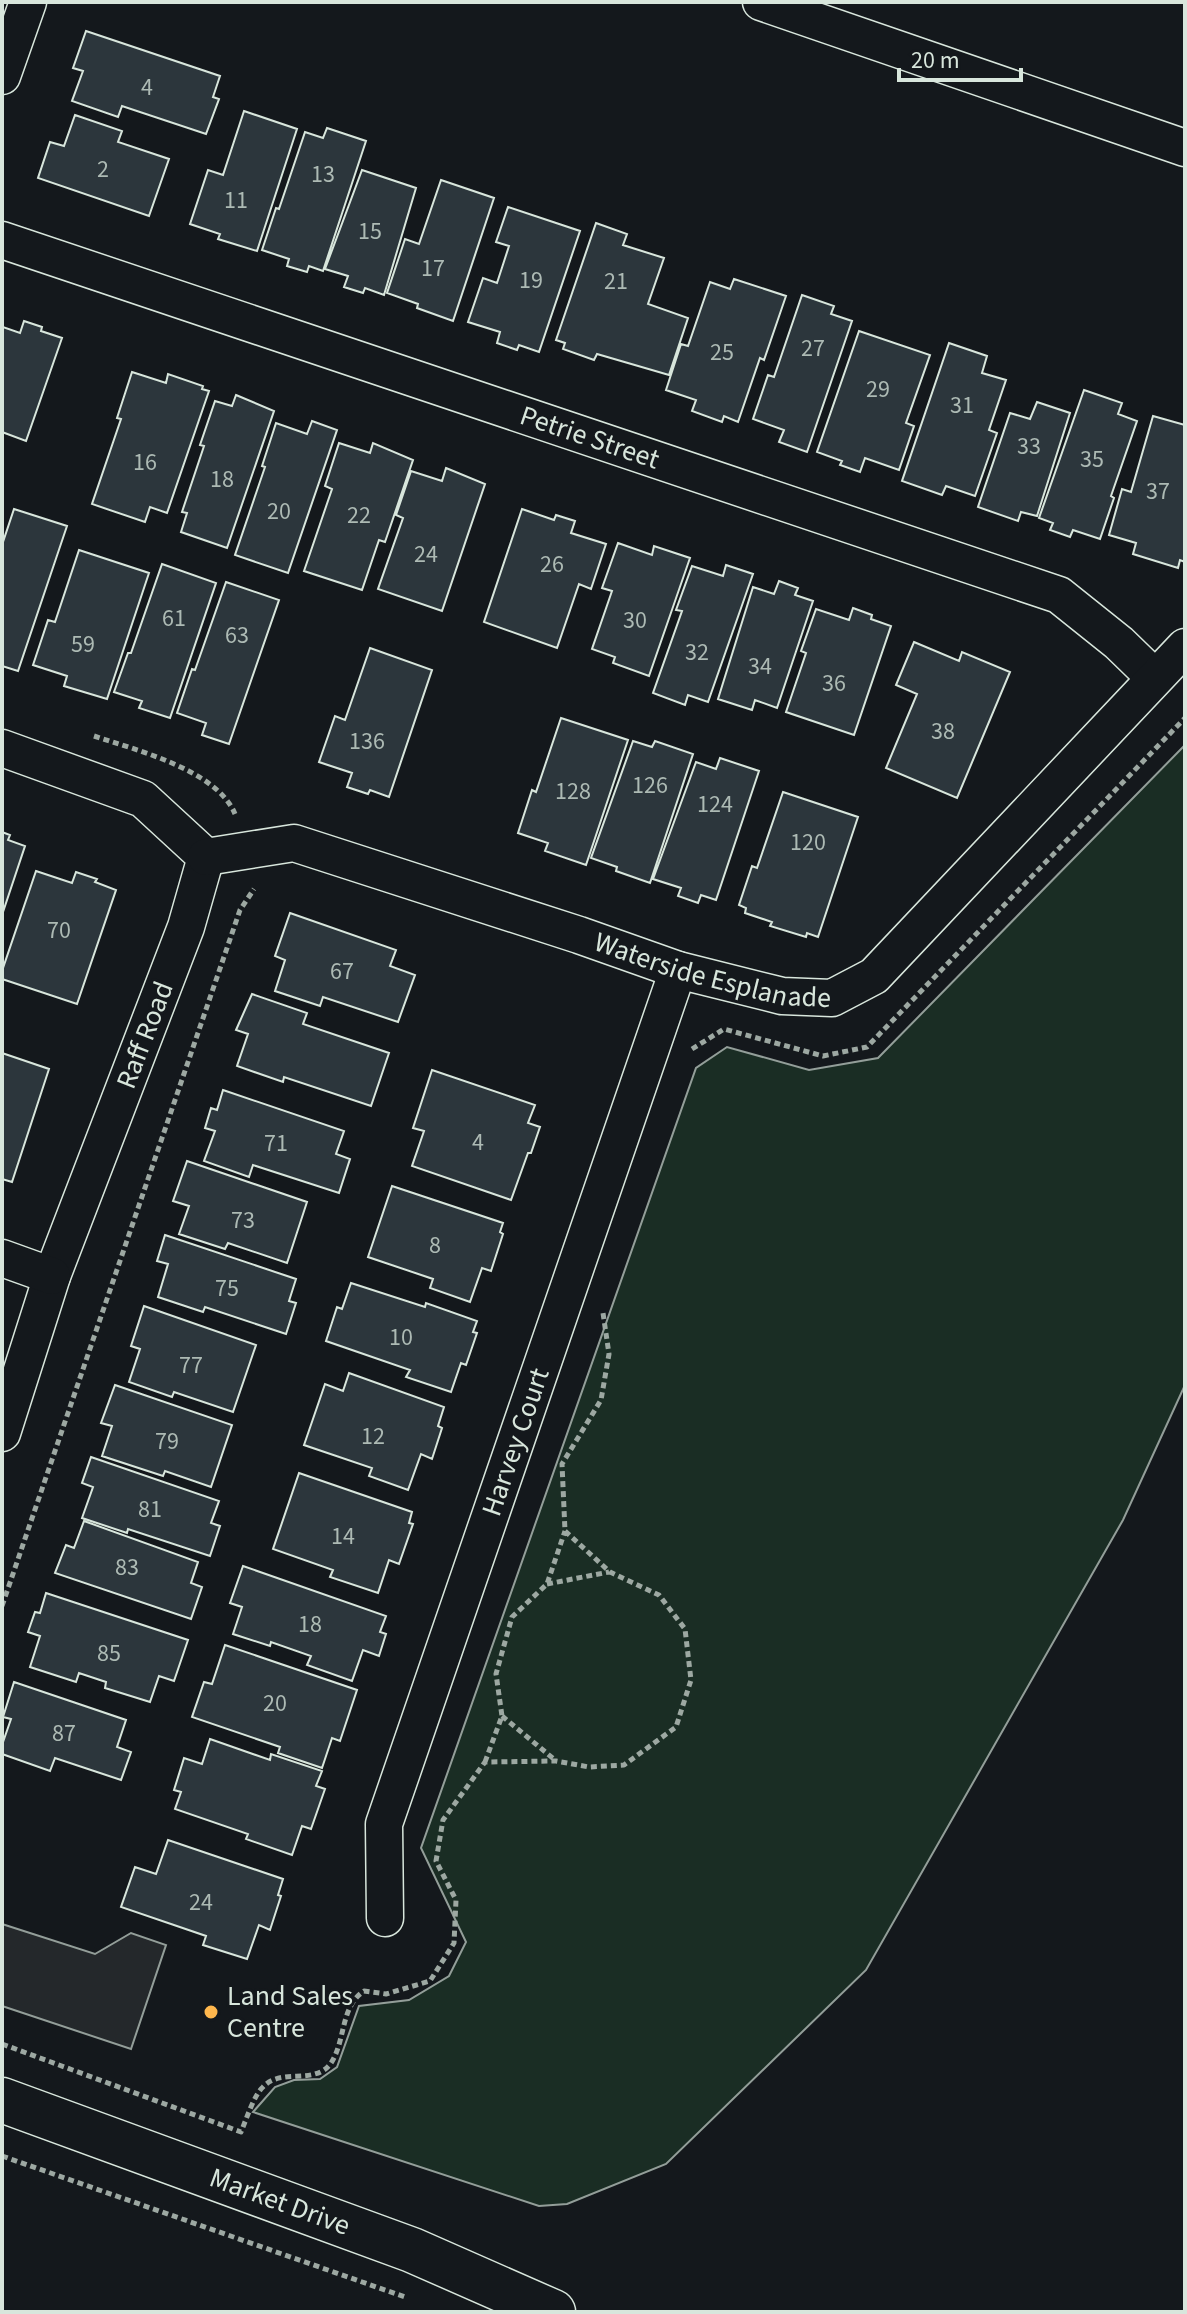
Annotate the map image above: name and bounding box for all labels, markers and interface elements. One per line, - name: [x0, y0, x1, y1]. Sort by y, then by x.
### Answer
- scale bar: [899, 32, 1021, 82]
- text: 20 m: [911, 43, 960, 78]
- house number: 4: [141, 70, 153, 105]
- house number: 2: [97, 152, 109, 187]
- house number: 13: [311, 157, 335, 192]
- house number: 11: [224, 183, 248, 218]
- house number: 15: [358, 214, 382, 249]
- house number: 17: [421, 251, 445, 286]
- house number: 19: [519, 263, 543, 298]
- house number: 21: [604, 264, 628, 299]
- house number: 27: [801, 331, 825, 366]
- house number: 25: [710, 335, 734, 370]
- house number: 29: [866, 372, 890, 407]
- house number: 31: [950, 388, 974, 423]
- street label: Petrie Street: [515, 395, 665, 480]
- house number: 33: [1017, 429, 1041, 464]
- house number: 35: [1080, 442, 1104, 477]
- house number: 16: [133, 445, 157, 480]
- house number: 18: [210, 462, 234, 497]
- house number: 37: [1146, 474, 1170, 509]
- house number: 20: [267, 494, 291, 529]
- house number: 22: [347, 498, 371, 533]
- house number: 24: [414, 537, 438, 572]
- house number: 26: [540, 547, 564, 582]
- house number: 61: [162, 601, 186, 636]
- house number: 30: [623, 603, 647, 638]
- house number: 63: [225, 618, 249, 653]
- house number: 59: [71, 627, 95, 662]
- house number: 32: [685, 635, 709, 670]
- house number: 34: [748, 649, 772, 684]
- house number: 36: [822, 666, 846, 701]
- house number: 38: [931, 714, 955, 749]
- house number: 136: [349, 724, 385, 759]
- house number: 126: [632, 768, 668, 803]
- house number: 128: [555, 774, 591, 809]
- house number: 124: [697, 787, 733, 822]
- house number: 120: [790, 825, 826, 860]
- house number: 70: [47, 913, 71, 948]
- street label: Waterside Esplanade: [589, 922, 832, 1018]
- house number: 67: [330, 954, 354, 989]
- street label: Raff Road: [106, 976, 184, 1094]
- house number: 4: [472, 1125, 484, 1160]
- house number: 71: [264, 1126, 288, 1161]
- house number: 73: [231, 1203, 255, 1238]
- house number: 8: [429, 1228, 441, 1263]
- house number: 75: [215, 1271, 239, 1306]
- house number: 10: [389, 1320, 413, 1355]
- house number: 77: [179, 1348, 203, 1383]
- street label: Harvey Court: [472, 1362, 560, 1521]
- house number: 12: [361, 1419, 385, 1454]
- house number: 79: [155, 1424, 179, 1459]
- house number: 81: [138, 1492, 162, 1527]
- house number: 14: [331, 1519, 355, 1554]
- house number: 83: [115, 1550, 139, 1585]
- house number: 18: [298, 1607, 322, 1642]
- house number: 85: [97, 1636, 121, 1671]
- house number: 20: [263, 1686, 287, 1721]
- house number: 87: [52, 1716, 76, 1751]
- house number: 24: [189, 1885, 213, 1920]
- place label: Land Sales Centre: [227, 1976, 353, 2048]
- marker: Land Sales Centre: [202, 2003, 220, 2021]
- street label: Market Drive: [204, 2158, 356, 2246]

